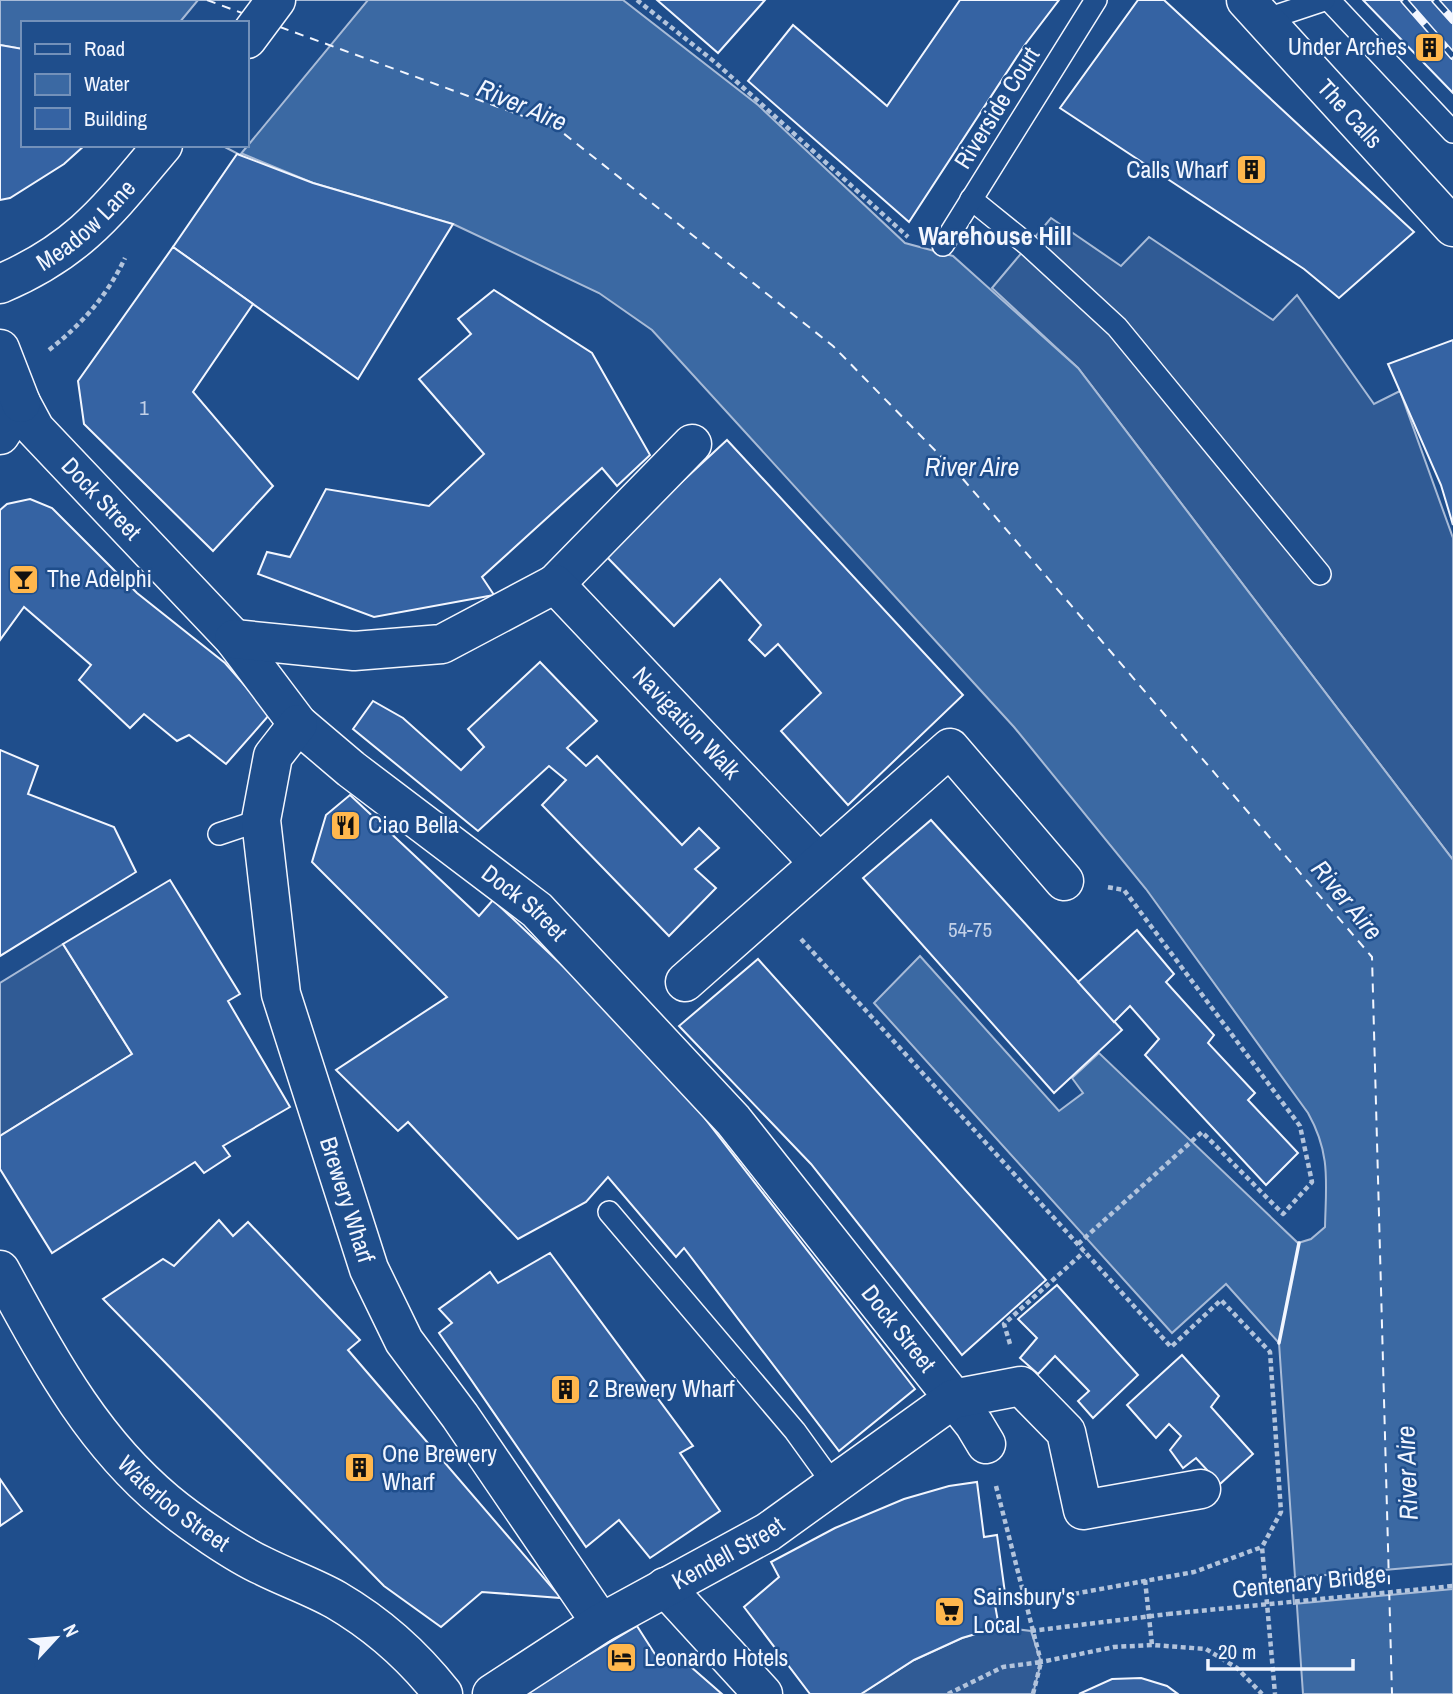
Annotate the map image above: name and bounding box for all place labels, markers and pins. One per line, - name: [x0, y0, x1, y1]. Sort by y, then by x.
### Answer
- place label: Under Arches: [1288, 30, 1407, 62]
- building icon: Under Arches: [1413, 30, 1447, 64]
- place label: Calls Wharf: [1126, 153, 1229, 185]
- building icon: Calls Wharf: [1234, 153, 1268, 187]
- bar icon: The Adelphi: [7, 562, 41, 596]
- place label: The Adelphi: [47, 562, 152, 594]
- restaurant icon: Ciao Bella: [328, 808, 362, 842]
- place label: Ciao Bella: [368, 808, 459, 840]
- building icon: 2 Brewery Wharf: [548, 1372, 582, 1406]
- place label: 2 Brewery Wharf: [588, 1372, 735, 1404]
- place label: One Brewery Wharf: [382, 1437, 497, 1497]
- building icon: One Brewery Wharf: [342, 1451, 376, 1485]
- place label: Sainsbury's Local: [973, 1580, 1075, 1640]
- supermarket icon: Sainsbury's Local: [933, 1594, 967, 1628]
- hotel icon: Leonardo Hotels: [604, 1641, 638, 1675]
- place label: Leonardo Hotels: [644, 1641, 788, 1673]

